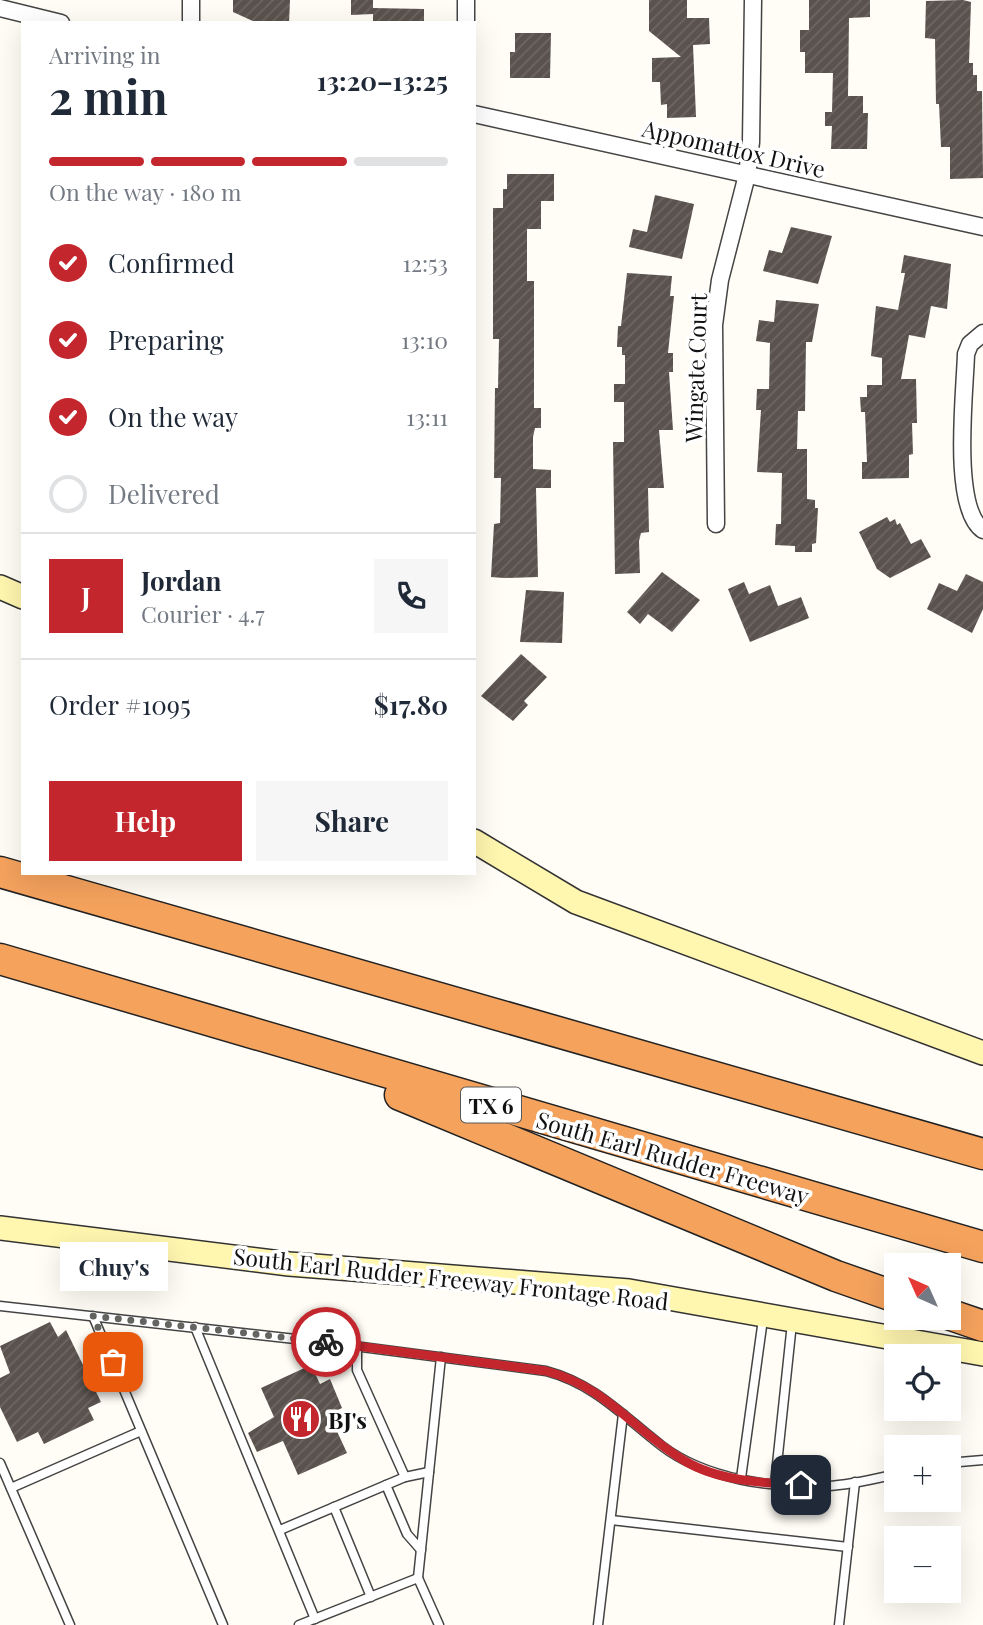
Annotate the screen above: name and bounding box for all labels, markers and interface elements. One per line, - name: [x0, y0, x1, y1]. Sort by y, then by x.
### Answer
- text: Arriving in: [49, 39, 161, 70]
- text: 13:20–13:25: [317, 63, 448, 98]
- text: 2 min: [49, 65, 168, 127]
- street label: Appomattox Drive: [638, 112, 829, 184]
- text: On the way · 180 m: [49, 176, 241, 207]
- icon: check: [49, 244, 87, 282]
- text: Confirmed: [108, 245, 235, 280]
- text: 12:53: [402, 247, 448, 278]
- street label: Wingate Court: [677, 292, 713, 444]
- icon: check: [49, 321, 87, 359]
- text: Preparing: [108, 322, 224, 357]
- text: 13:10: [401, 324, 448, 355]
- icon: check: [49, 398, 87, 436]
- text: On the way: [108, 399, 238, 434]
- text: 13:11: [406, 401, 448, 432]
- text: Delivered: [108, 476, 220, 511]
- button: phone: [374, 559, 448, 633]
- text: Jordan: [141, 563, 221, 598]
- text: J: [81, 579, 91, 614]
- text: Courier · 4.7: [141, 598, 265, 629]
- text: Order #1095: [49, 687, 191, 722]
- text: $17.80: [374, 687, 448, 722]
- button: Help: [49, 781, 242, 861]
- button: Share: [256, 781, 448, 861]
- road number: TX 6: [461, 1088, 521, 1122]
- street label: South Earl Rudder Freeway: [533, 1103, 813, 1211]
- street label: South Earl Rudder Freeway Frontage Road: [232, 1240, 670, 1316]
- callout: Chuy's: [59, 1243, 167, 1292]
- text: Chuy's: [78, 1251, 150, 1282]
- north arrow: [884, 1253, 961, 1330]
- map controls: [884, 1253, 961, 1603]
- courier: [291, 1307, 361, 1377]
- icon: bike: [307, 1323, 345, 1361]
- pin: [83, 1332, 143, 1392]
- icon: bag: [94, 1343, 132, 1381]
- button: locate: [884, 1344, 961, 1421]
- restaurant icon: BJ's: [280, 1398, 322, 1440]
- place label: BJ's: [328, 1404, 367, 1435]
- button: +: [884, 1435, 961, 1512]
- pin: [771, 1455, 831, 1515]
- icon: home: [782, 1466, 820, 1504]
- button: −: [884, 1526, 961, 1603]

